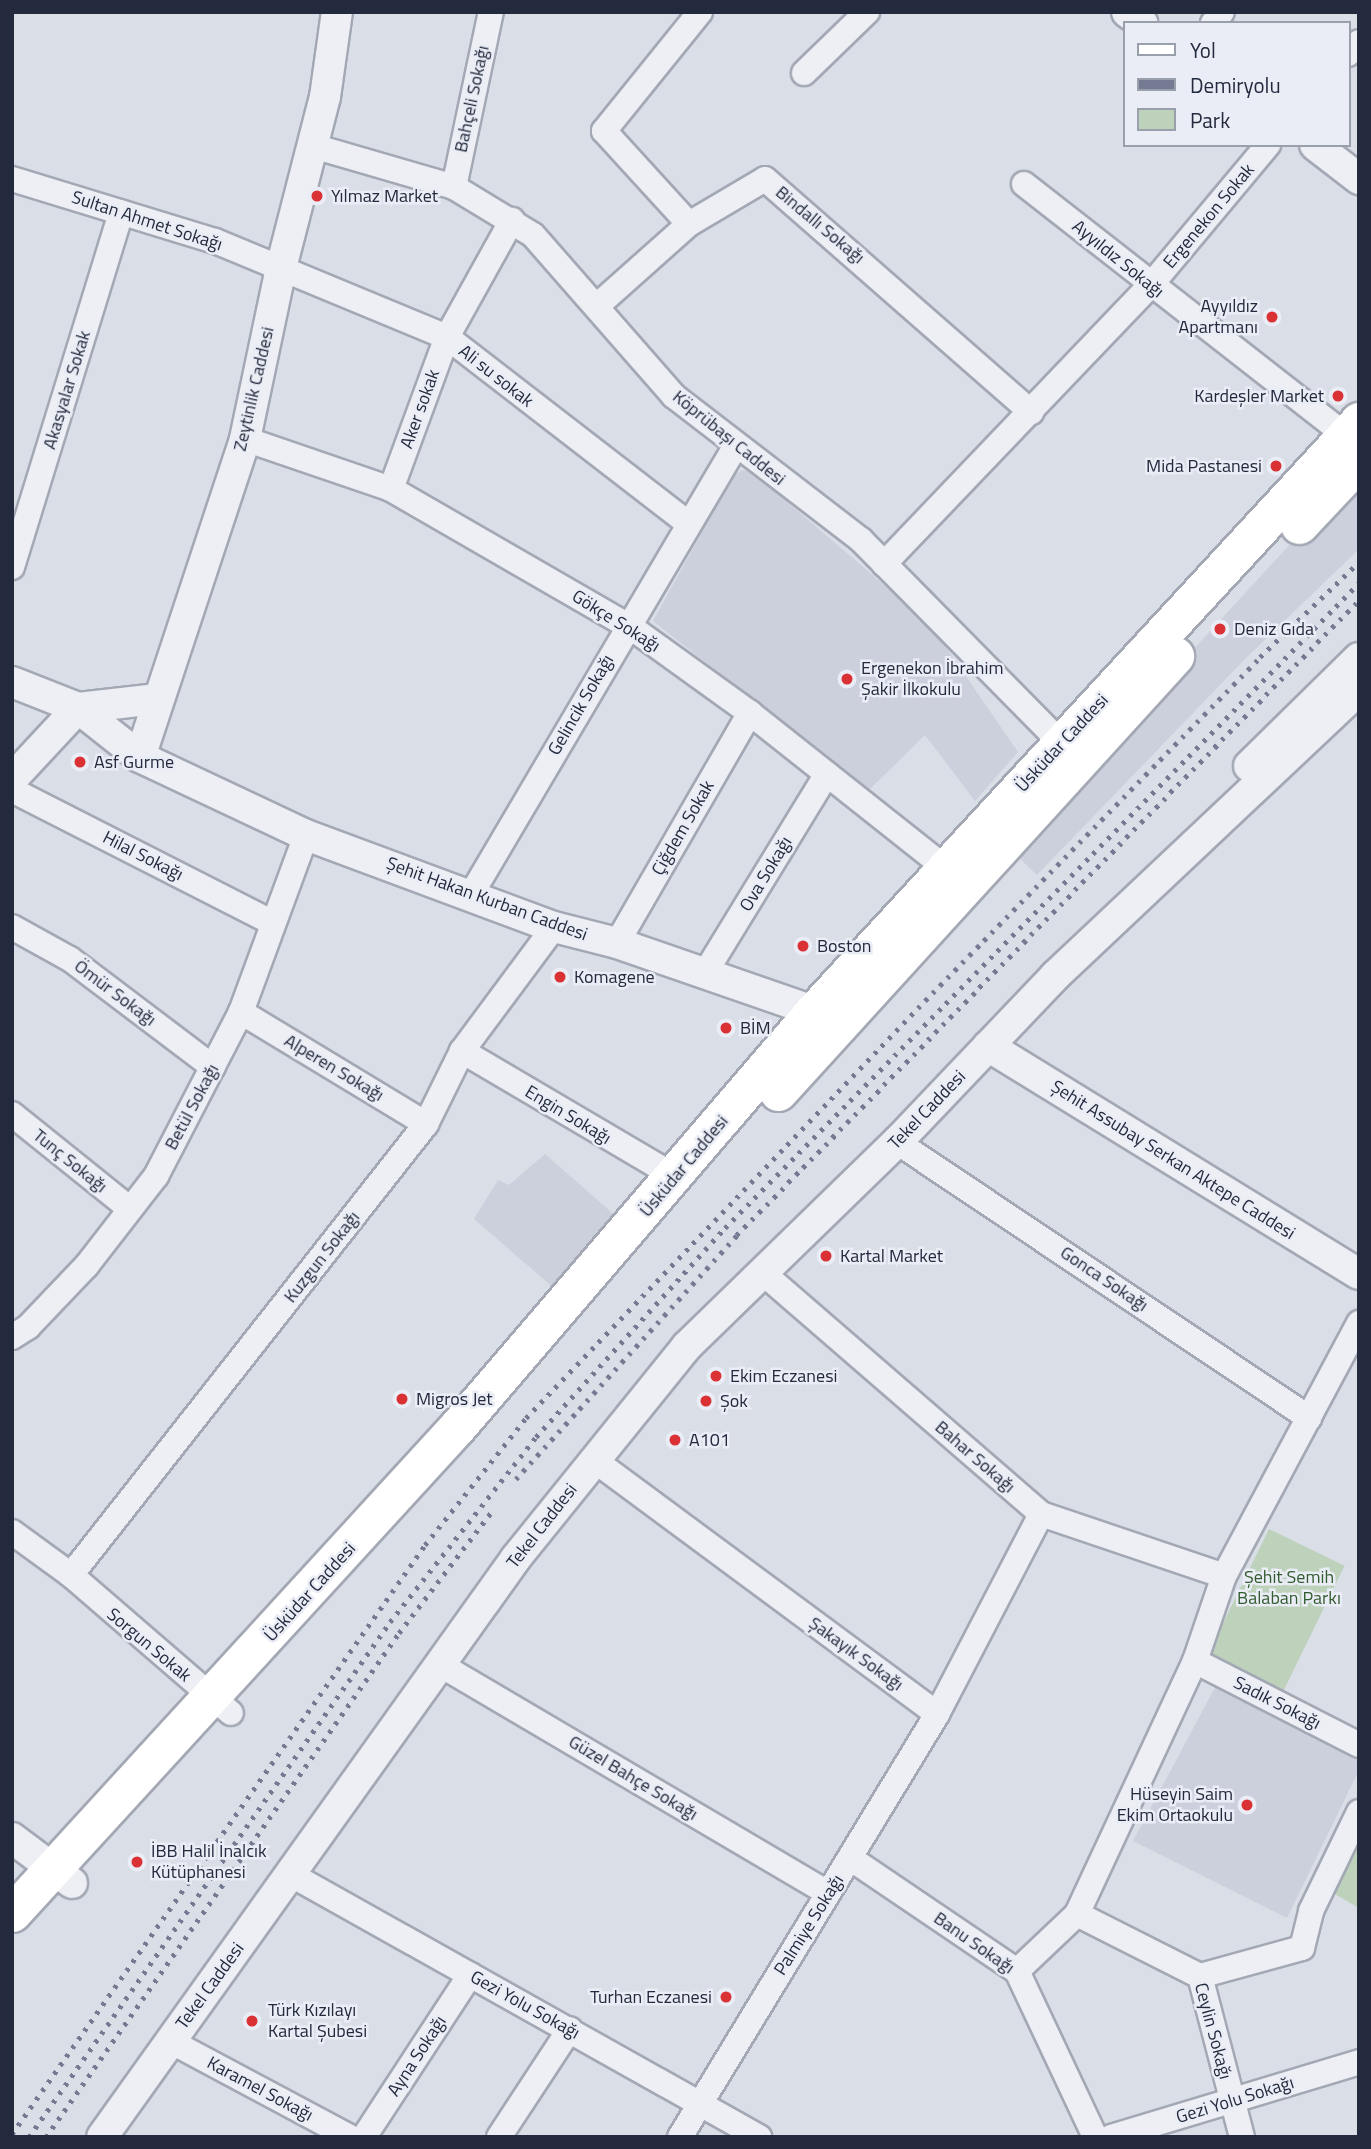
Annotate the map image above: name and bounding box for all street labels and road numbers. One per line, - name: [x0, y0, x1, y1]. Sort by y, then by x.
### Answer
- street label: Bahçeli Sokağı: [450, 44, 494, 154]
- street label: Ergenekon Sokak: [1159, 159, 1259, 273]
- street label: Bindallı Sokağı: [771, 182, 869, 268]
- street label: Sultan Ahmet Sokağı: [69, 186, 225, 256]
- street label: Ayyıldız Sokağı: [1068, 216, 1168, 302]
- street label: Zeytinlik Caddesi: [229, 325, 279, 453]
- street label: Akasyalar Sokak: [39, 328, 95, 452]
- street label: Ali su sokak: [454, 340, 538, 412]
- street label: Aker sokak: [396, 367, 444, 451]
- street label: Köprübaşı Caddesi: [668, 386, 790, 490]
- street label: Gökçe Sokağı: [568, 585, 664, 657]
- street label: Gelincik Sokağı: [544, 651, 618, 759]
- street label: Üsküdar Caddesi: [1011, 690, 1113, 796]
- street label: Çiğdem Sokak: [647, 777, 719, 879]
- street label: Hilal Sokağı: [99, 827, 187, 885]
- street label: Ova Sokağı: [735, 833, 797, 915]
- street label: Şehit Hakan Kurban Caddesi: [384, 853, 590, 945]
- street label: Ömür Sokağı: [70, 955, 160, 1031]
- street label: Alperen Sokağı: [280, 1030, 388, 1106]
- street label: Betül Sokağı: [160, 1060, 224, 1154]
- street label: Tekel Caddesi: [884, 1066, 970, 1154]
- street label: Şehit Assubay Serkan Aktepe Caddesi: [1047, 1076, 1299, 1244]
- street label: Engin Sokağı: [521, 1081, 615, 1149]
- street label: Üsküdar Caddesi: [635, 1111, 733, 1221]
- street label: Tunç Sokağı: [29, 1125, 111, 1197]
- street label: Kuzgun Sokağı: [280, 1207, 364, 1307]
- street label: Gonca Sokağı: [1056, 1242, 1152, 1316]
- street label: Bahar Sokağı: [931, 1416, 1019, 1498]
- street label: Tekel Caddesi: [502, 1479, 582, 1573]
- street label: Üsküdar Caddesi: [260, 1538, 360, 1646]
- street label: Sorgun Sokak: [103, 1604, 195, 1686]
- street label: Şakayık Sokağı: [805, 1612, 907, 1696]
- street label: Sadık Sokağı: [1230, 1672, 1324, 1734]
- street label: Güzel Bahçe Sokağı: [565, 1731, 701, 1825]
- street label: Palmiye Sokağı: [770, 1871, 848, 1979]
- street label: Banu Sokağı: [930, 1907, 1018, 1979]
- street label: Tekel Caddesi: [171, 1938, 249, 2034]
- street label: Gezi Yolu Sokağı: [466, 1966, 584, 2044]
- street label: Ceylin Sokağı: [1190, 1980, 1236, 2082]
- street label: Ayna Sokağı: [383, 2012, 451, 2100]
- street label: Karamel Sokağı: [203, 2052, 317, 2126]
- street label: Gezi Yolu Sokağı: [1174, 2072, 1296, 2128]

